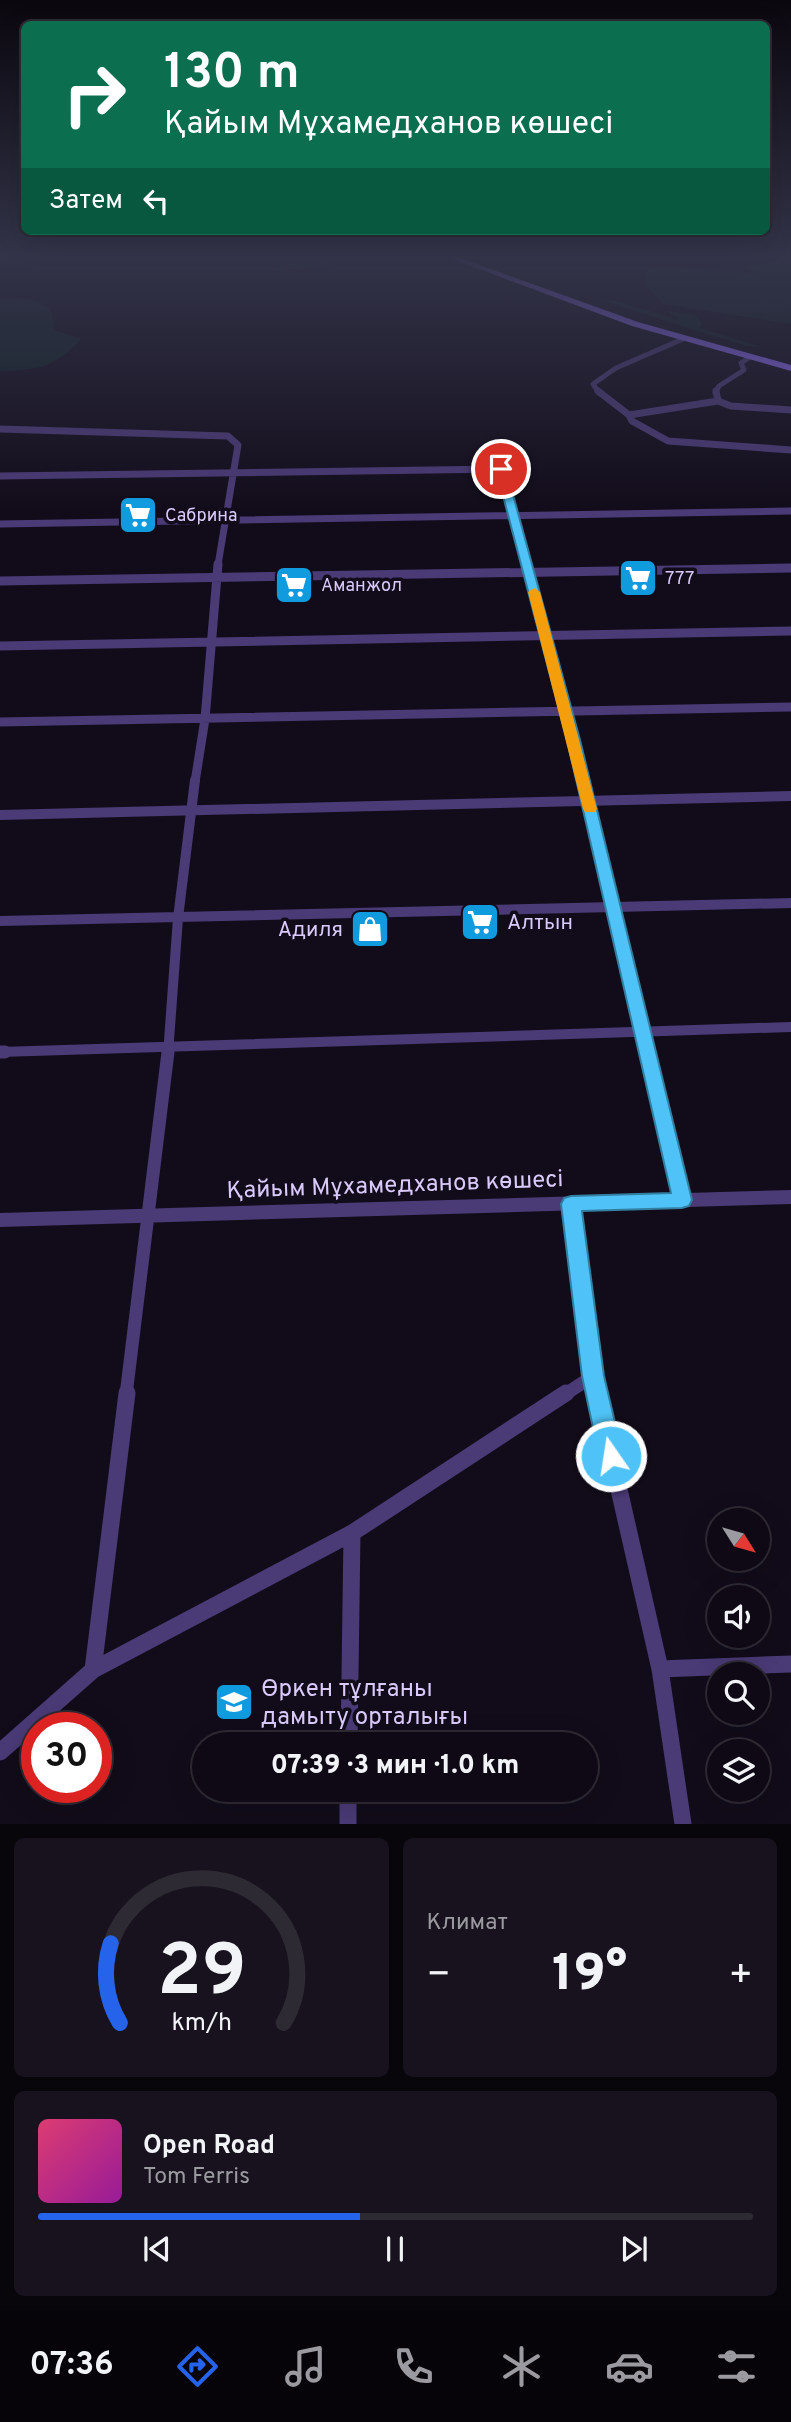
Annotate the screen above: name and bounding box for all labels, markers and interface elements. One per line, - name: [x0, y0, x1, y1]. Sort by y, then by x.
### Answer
- text: 130 m: [164, 44, 300, 106]
- icon: right: [49, 49, 140, 140]
- text: Қайым Мұхамедханов көшесі: [164, 105, 613, 145]
- icon: left: [137, 182, 175, 220]
- text: Затем: [49, 185, 123, 218]
- pin: [471, 439, 531, 499]
- icon: arrive: [482, 450, 520, 488]
- supermarket icon: Сабрина: [117, 494, 159, 536]
- place label: Сабрина: [165, 505, 238, 528]
- supermarket icon: 777: [617, 557, 659, 599]
- supermarket icon: Аманжол: [273, 564, 315, 606]
- place label: 777: [665, 568, 694, 591]
- place label: Аманжол: [321, 575, 402, 598]
- supermarket icon: Алтын: [459, 901, 501, 943]
- shop icon: Адиля: [349, 908, 391, 950]
- place label: Алтын: [507, 910, 573, 937]
- place label: Адиля: [278, 917, 343, 944]
- street label: Қайым Мұхамедханов көшесі: [226, 1165, 564, 1207]
- position arrow: [574, 1419, 648, 1493]
- north arrow: [707, 1508, 770, 1572]
- map controls: [707, 1508, 770, 1802]
- button: sound: [707, 1585, 770, 1648]
- button: search: [707, 1662, 770, 1725]
- place label: Өркен тұлғаны дамыту орталығы: [261, 1675, 468, 1733]
- school or university icon: Өркен тұлғаны дамыту орталығы: [213, 1681, 255, 1723]
- speed limit sign: 30: [21, 1712, 112, 1803]
- button: layers: [707, 1739, 770, 1802]
- text: 07:39 · 3 мин · 1.0 km: [271, 1750, 519, 1783]
- text: Климат: [427, 1909, 508, 1938]
- text: 29: [157, 1930, 246, 2022]
- text: 19°: [552, 1943, 627, 2009]
- text: −: [427, 1952, 451, 2001]
- text: +: [728, 1952, 753, 2001]
- text: km/h: [171, 2008, 232, 2040]
- text: Open Road: [143, 2130, 275, 2163]
- text: Tom Ferris: [143, 2163, 250, 2192]
- icon: previous: [138, 2230, 176, 2268]
- icon: pause: [376, 2230, 414, 2268]
- icon: next: [615, 2230, 653, 2268]
- icon: directions: [173, 2342, 222, 2391]
- icon: music: [281, 2342, 330, 2391]
- icon: phone: [389, 2342, 438, 2391]
- icon: climate: [497, 2342, 546, 2391]
- icon: car: [605, 2342, 654, 2391]
- icon: filters: [712, 2342, 761, 2391]
- text: 07:36: [29, 2346, 114, 2386]

